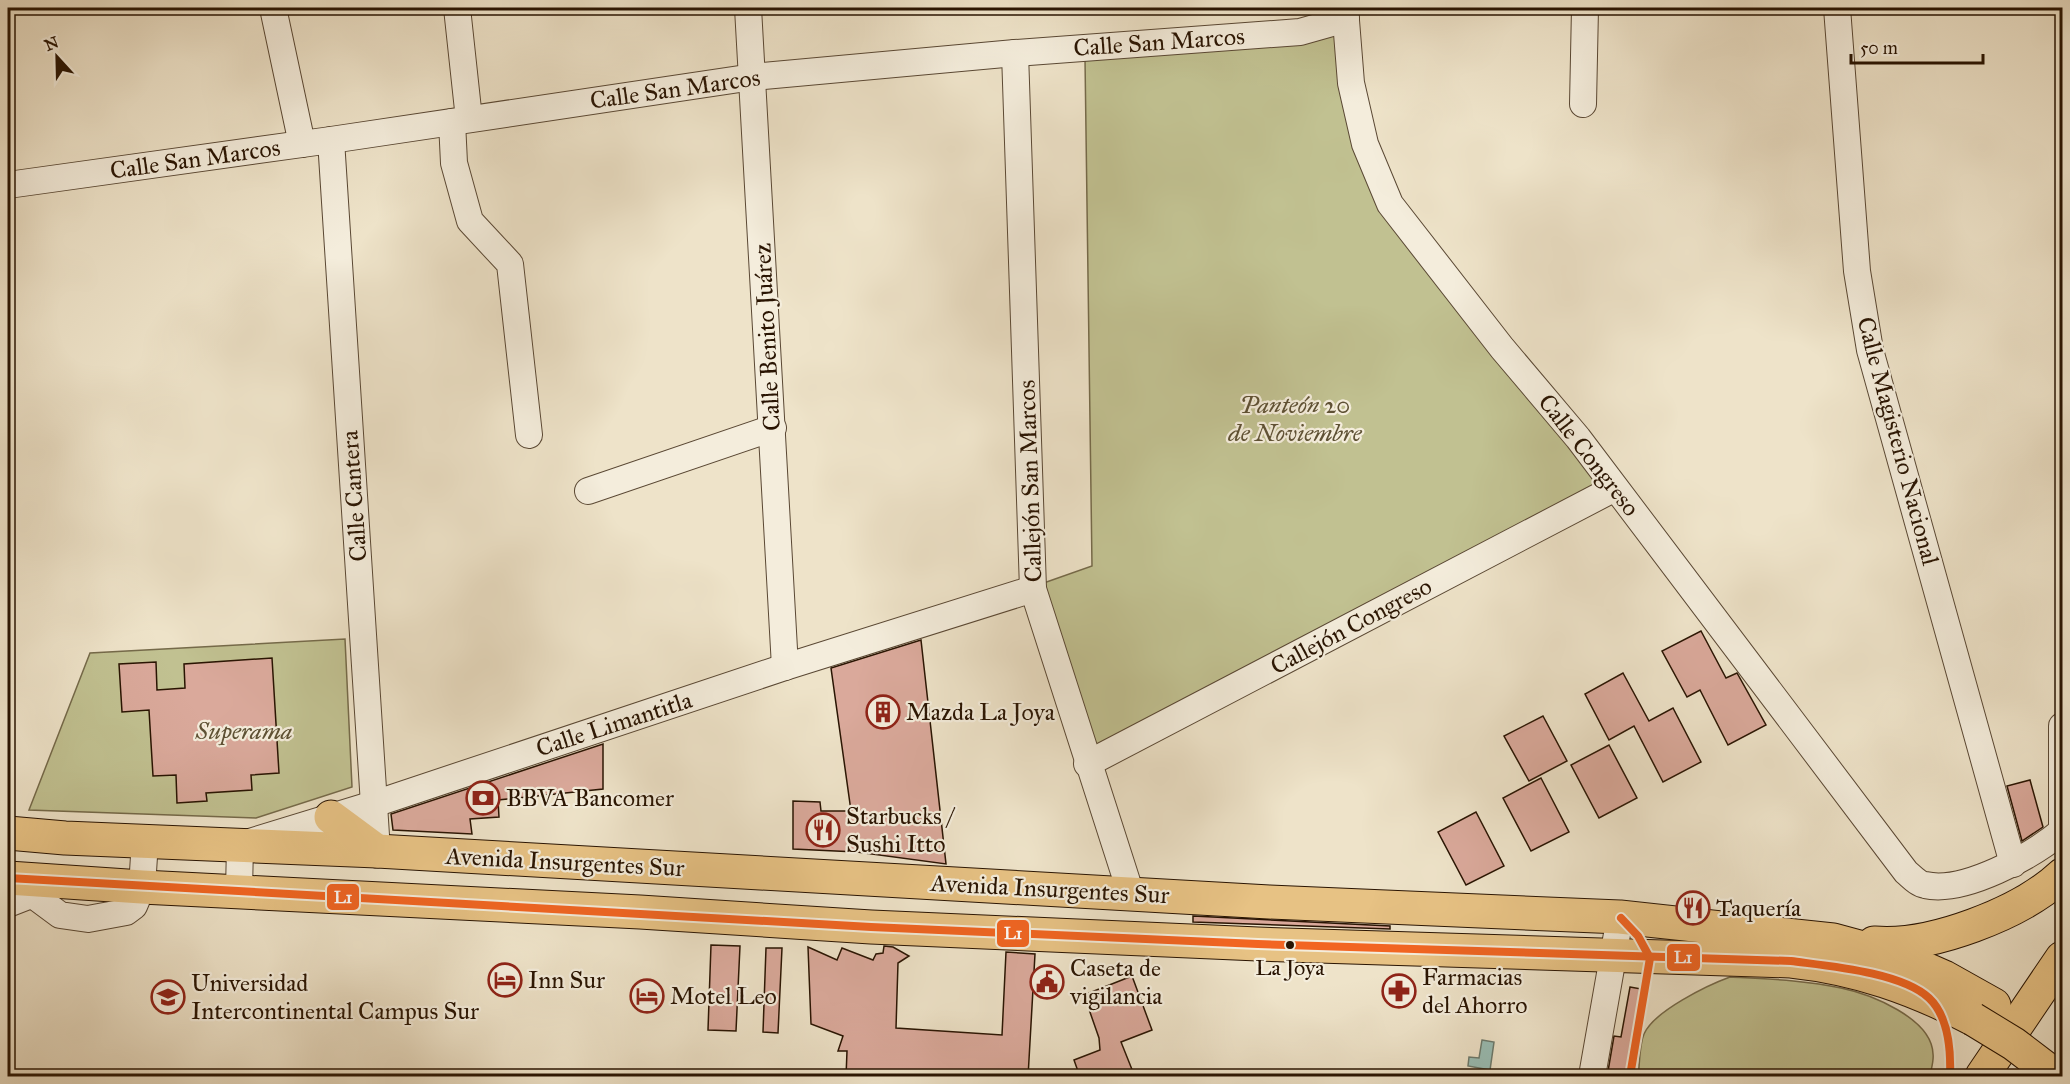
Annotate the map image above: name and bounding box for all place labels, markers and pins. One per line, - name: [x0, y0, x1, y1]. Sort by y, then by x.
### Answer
- building icon: Mazda La Joya: [865, 694, 901, 730]
- place label: Mazda La Joya: [906, 697, 1056, 727]
- bank icon: BBVA Bancomer: [465, 780, 501, 816]
- place label: BBVA Bancomer: [506, 783, 674, 813]
- place label: Starbucks / Sushi Itto: [846, 801, 956, 859]
- restaurant icon: Starbucks / Sushi Itto: [805, 812, 841, 848]
- restaurant icon: Taquería: [1675, 890, 1711, 926]
- place label: Taquería: [1716, 893, 1802, 923]
- marker: La Joya: [1284, 939, 1296, 951]
- place label: Caseta de vigilancia: [1069, 953, 1163, 1011]
- place label: La Joya: [1255, 954, 1325, 981]
- hotel icon: Inn Sur: [487, 962, 523, 998]
- place label: Farmacias del Ahorro: [1422, 962, 1527, 1020]
- public building icon: Caseta de vigilancia: [1029, 964, 1065, 1000]
- place label: Inn Sur: [528, 965, 605, 995]
- place label: Universidad Intercontinental Campus Sur: [191, 968, 479, 1026]
- pharmacy icon: Farmacias del Ahorro: [1381, 973, 1417, 1009]
- hotel icon: Motel Leo: [629, 978, 665, 1014]
- school or university icon: Universidad Intercontinental Campus Sur: [150, 979, 186, 1015]
- place label: Motel Leo: [670, 981, 777, 1011]

